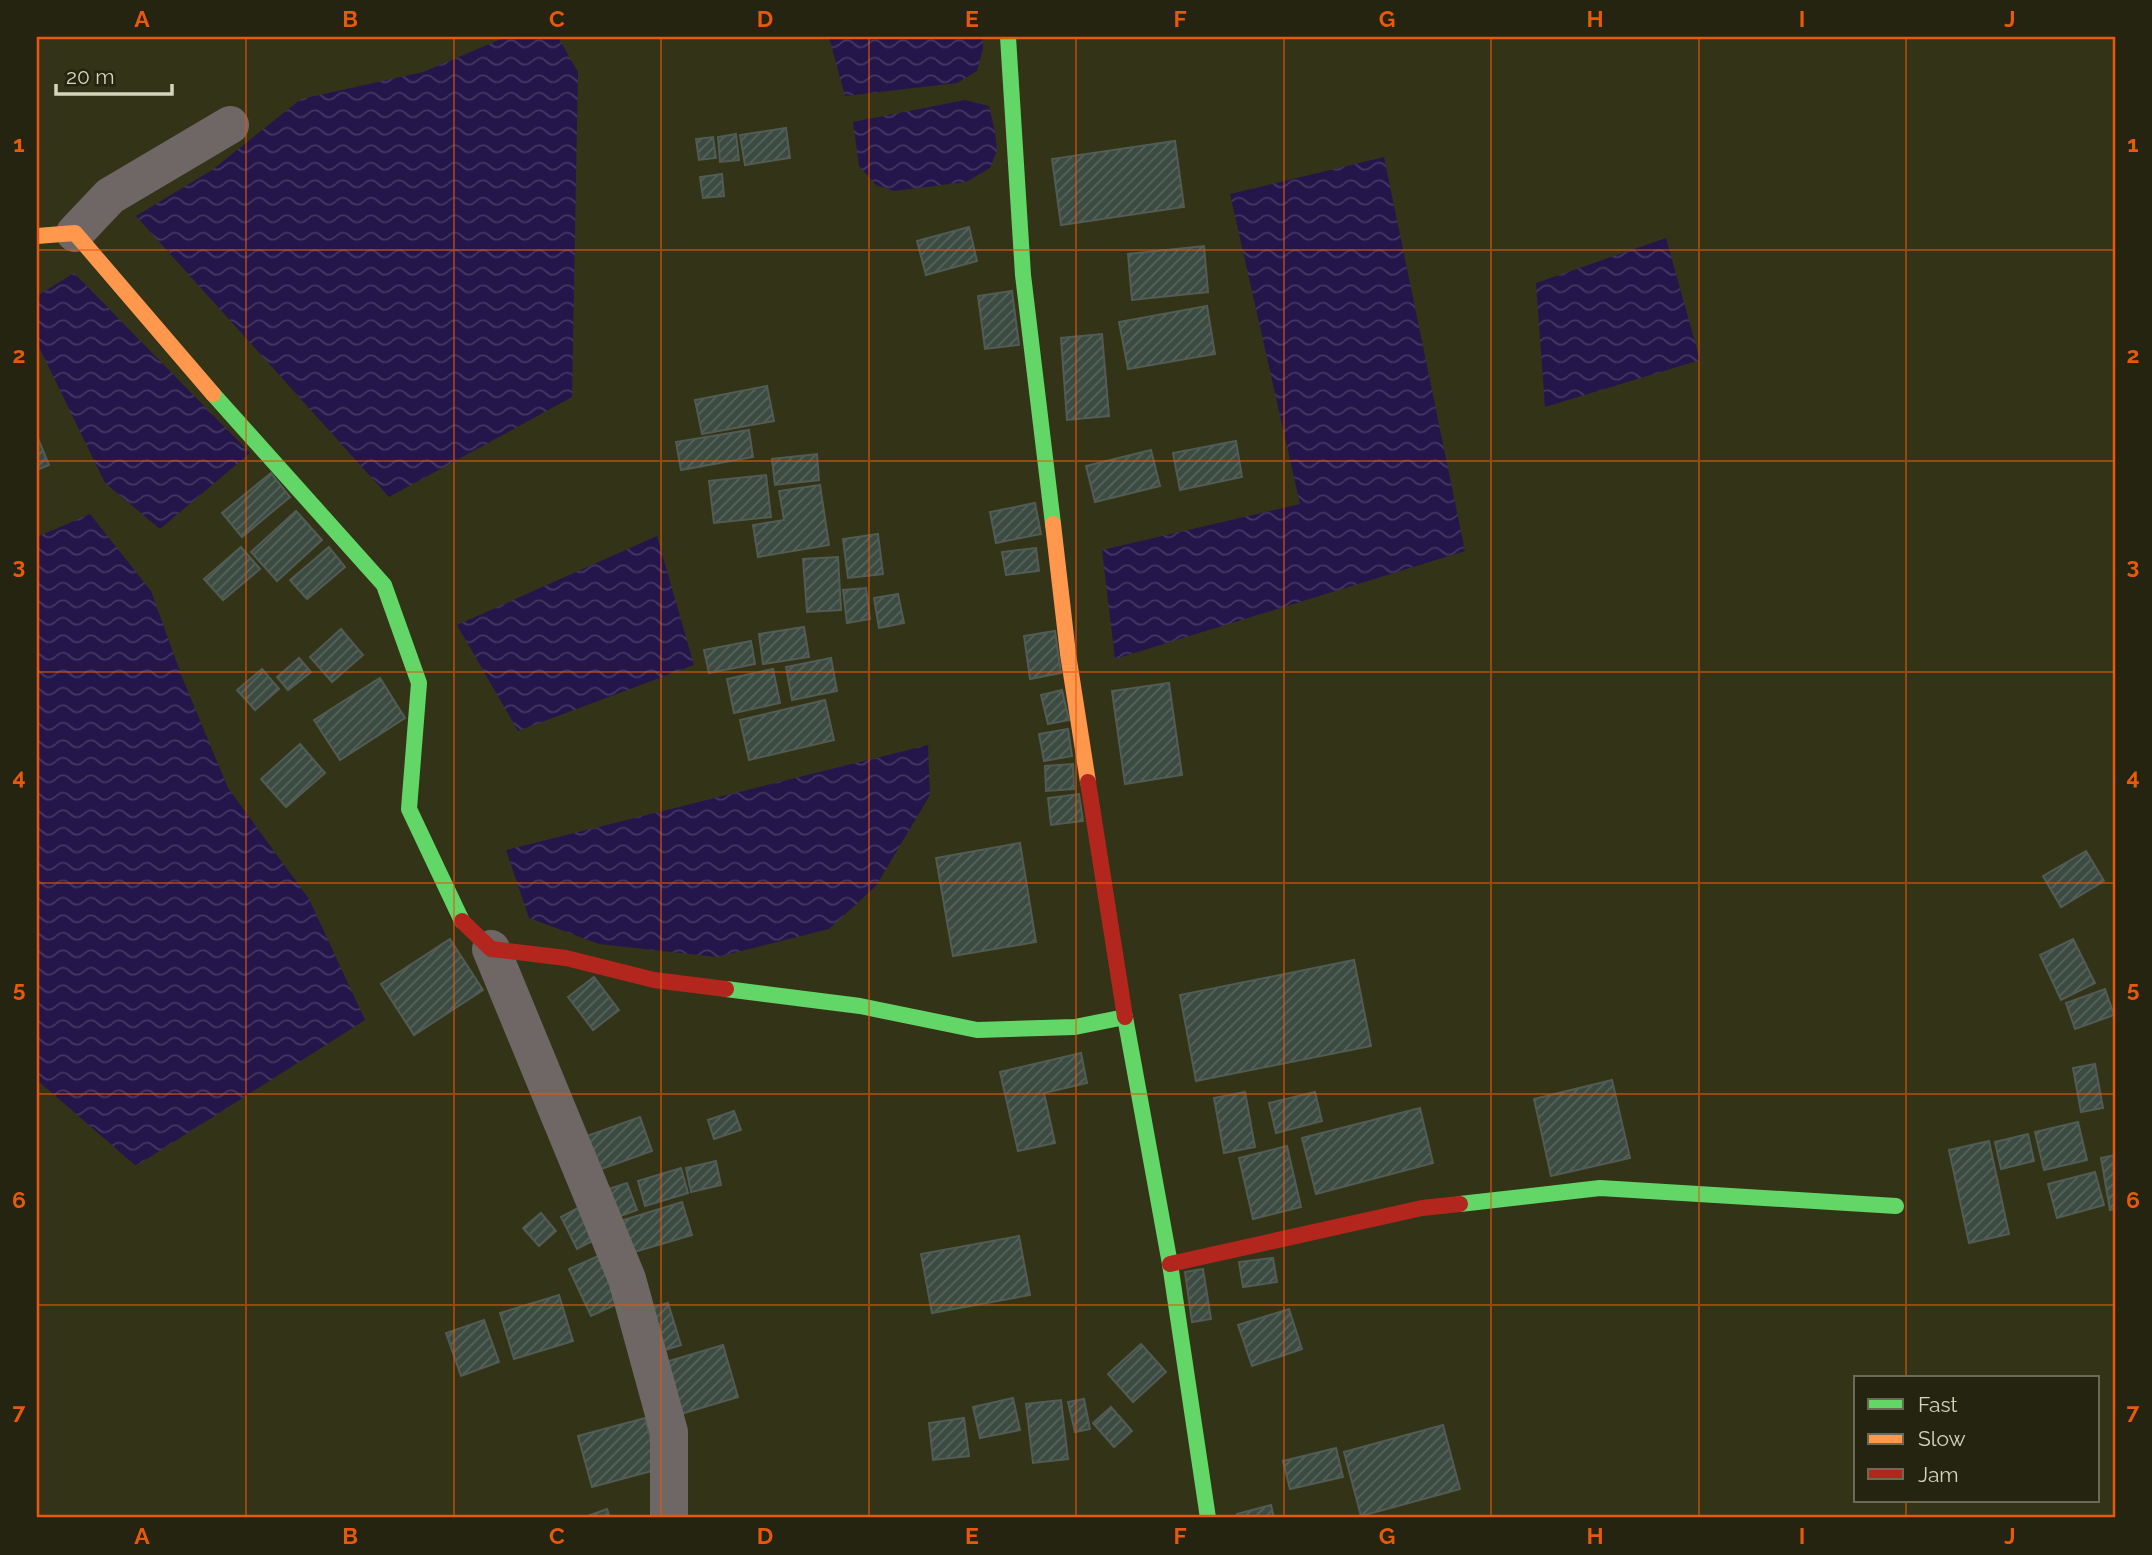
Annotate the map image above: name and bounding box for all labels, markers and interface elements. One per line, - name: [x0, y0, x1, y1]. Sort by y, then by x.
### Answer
- text: A: [134, 5, 150, 32]
- text: B: [342, 5, 358, 32]
- text: C: [549, 5, 565, 32]
- text: D: [757, 5, 773, 32]
- text: E: [965, 5, 979, 32]
- text: F: [1173, 5, 1187, 32]
- text: G: [1379, 5, 1395, 32]
- text: H: [1586, 5, 1604, 32]
- text: I: [1799, 5, 1805, 32]
- text: J: [2004, 5, 2016, 32]
- scale bar: [56, 52, 172, 96]
- text: 20 m: [66, 64, 114, 89]
- text: 1: [13, 130, 25, 157]
- text: 1: [2127, 130, 2139, 157]
- text: 2: [13, 341, 25, 368]
- text: 2: [2127, 341, 2139, 368]
- text: 3: [13, 552, 25, 579]
- text: 3: [2127, 552, 2139, 579]
- text: 4: [12, 763, 26, 790]
- text: 4: [2126, 763, 2140, 790]
- text: 5: [13, 975, 26, 1002]
- text: 5: [2127, 975, 2140, 1002]
- text: 6: [12, 1186, 26, 1213]
- text: 6: [2126, 1186, 2140, 1213]
- legend: [1854, 1376, 2100, 1502]
- text: Fast: [1918, 1392, 1958, 1417]
- text: 7: [13, 1397, 26, 1424]
- text: 7: [2127, 1397, 2140, 1424]
- text: Slow: [1918, 1426, 1966, 1451]
- text: Jam: [1918, 1462, 1959, 1487]
- text: A: [134, 1522, 150, 1549]
- text: B: [342, 1522, 358, 1549]
- text: C: [549, 1522, 565, 1549]
- text: D: [757, 1522, 773, 1549]
- text: E: [965, 1522, 979, 1549]
- text: F: [1173, 1522, 1187, 1549]
- text: G: [1379, 1522, 1395, 1549]
- text: H: [1586, 1522, 1604, 1549]
- text: I: [1799, 1522, 1805, 1549]
- text: J: [2004, 1522, 2016, 1549]

